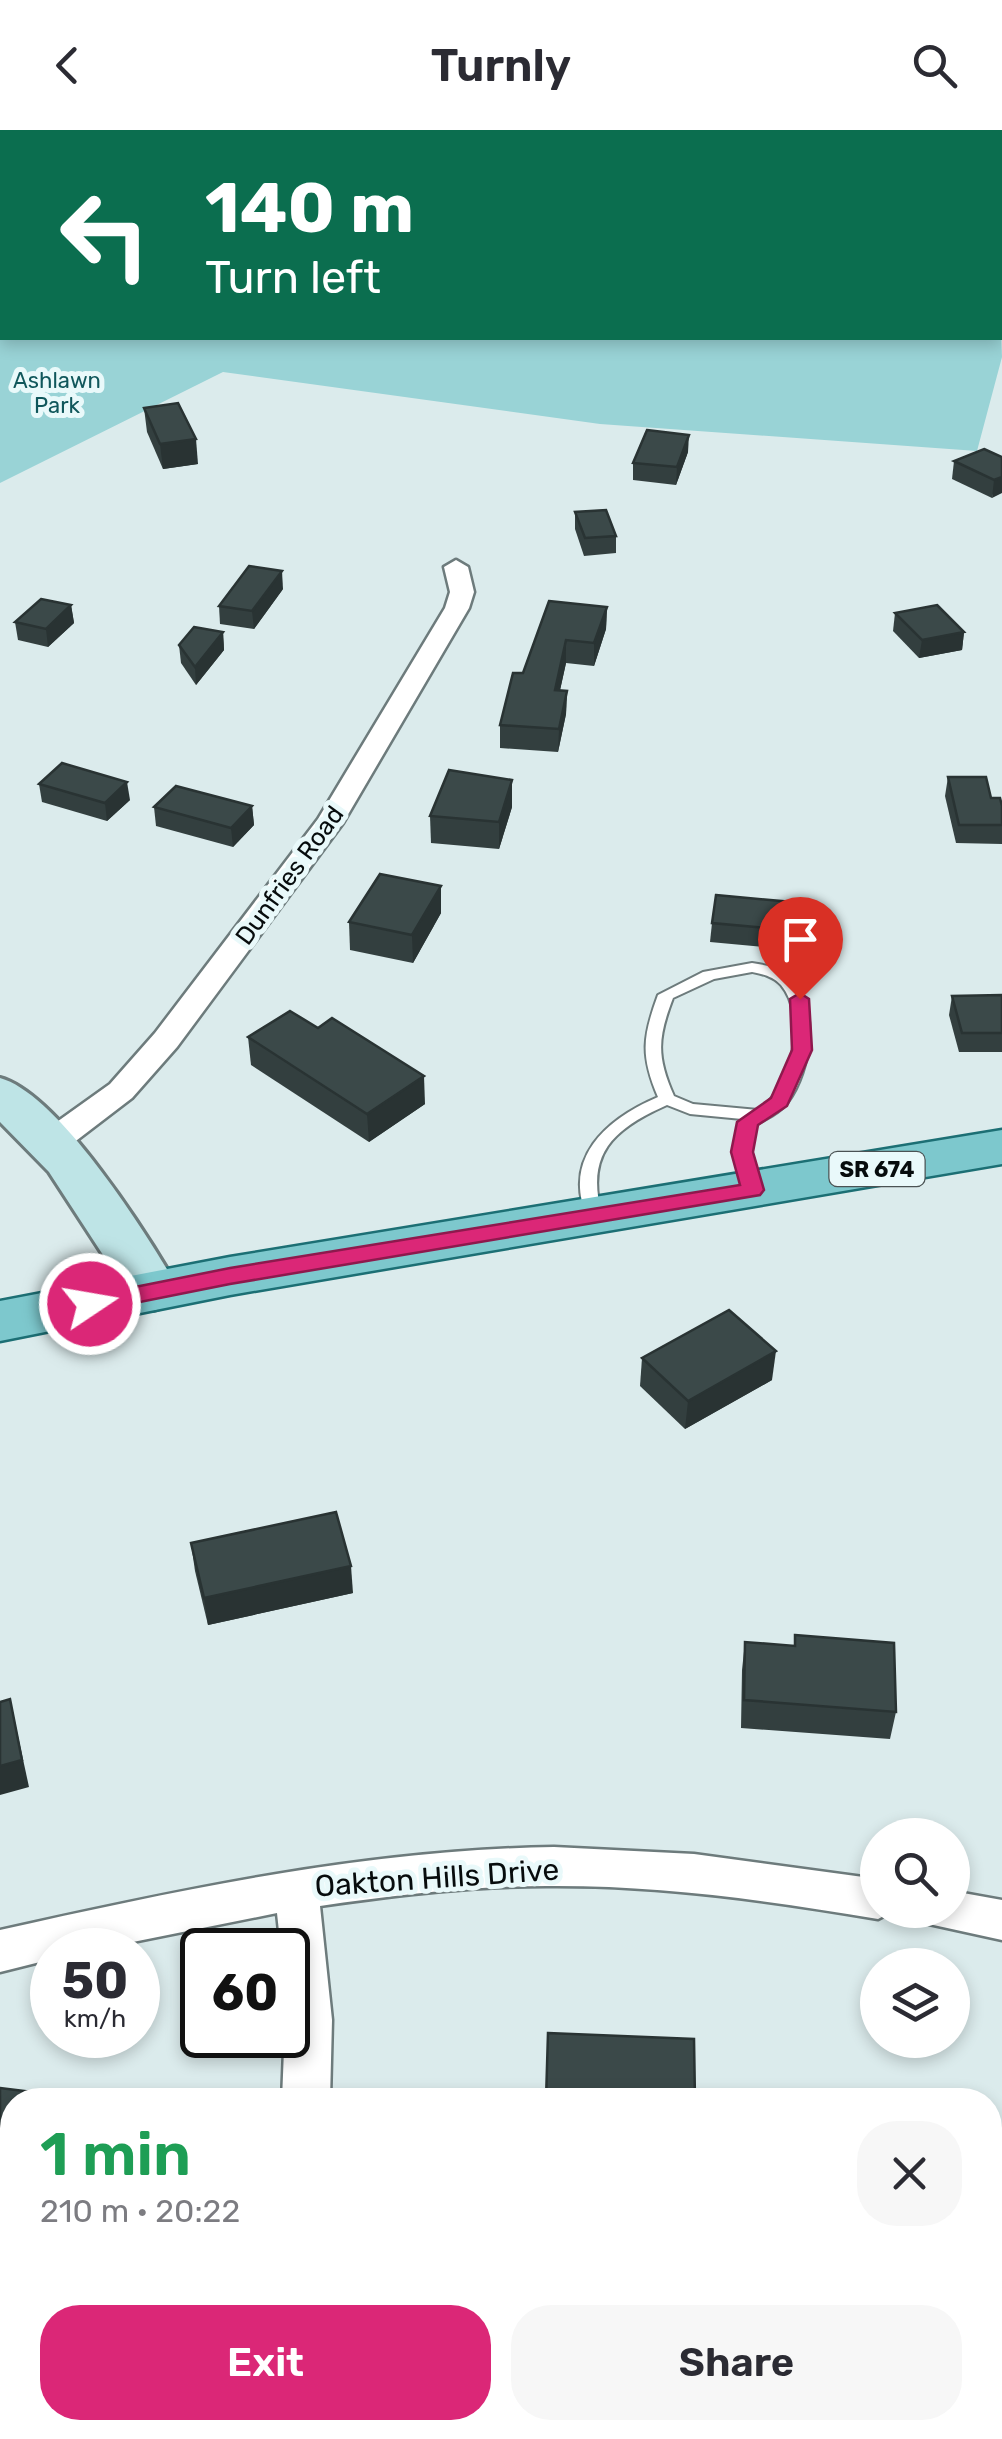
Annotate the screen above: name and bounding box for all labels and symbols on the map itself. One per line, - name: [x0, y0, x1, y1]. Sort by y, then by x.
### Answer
- park label: Ashlawn Park: [13, 367, 101, 419]
- street label: Dunfries Road: [229, 800, 349, 950]
- pin: [758, 897, 843, 1000]
- road number: SR 674: [830, 1152, 924, 1186]
- position arrow: [38, 1252, 142, 1356]
- street label: Oakton Hills Drive: [314, 1852, 560, 1904]
- speed limit sign: 60: [180, 1928, 310, 2058]

